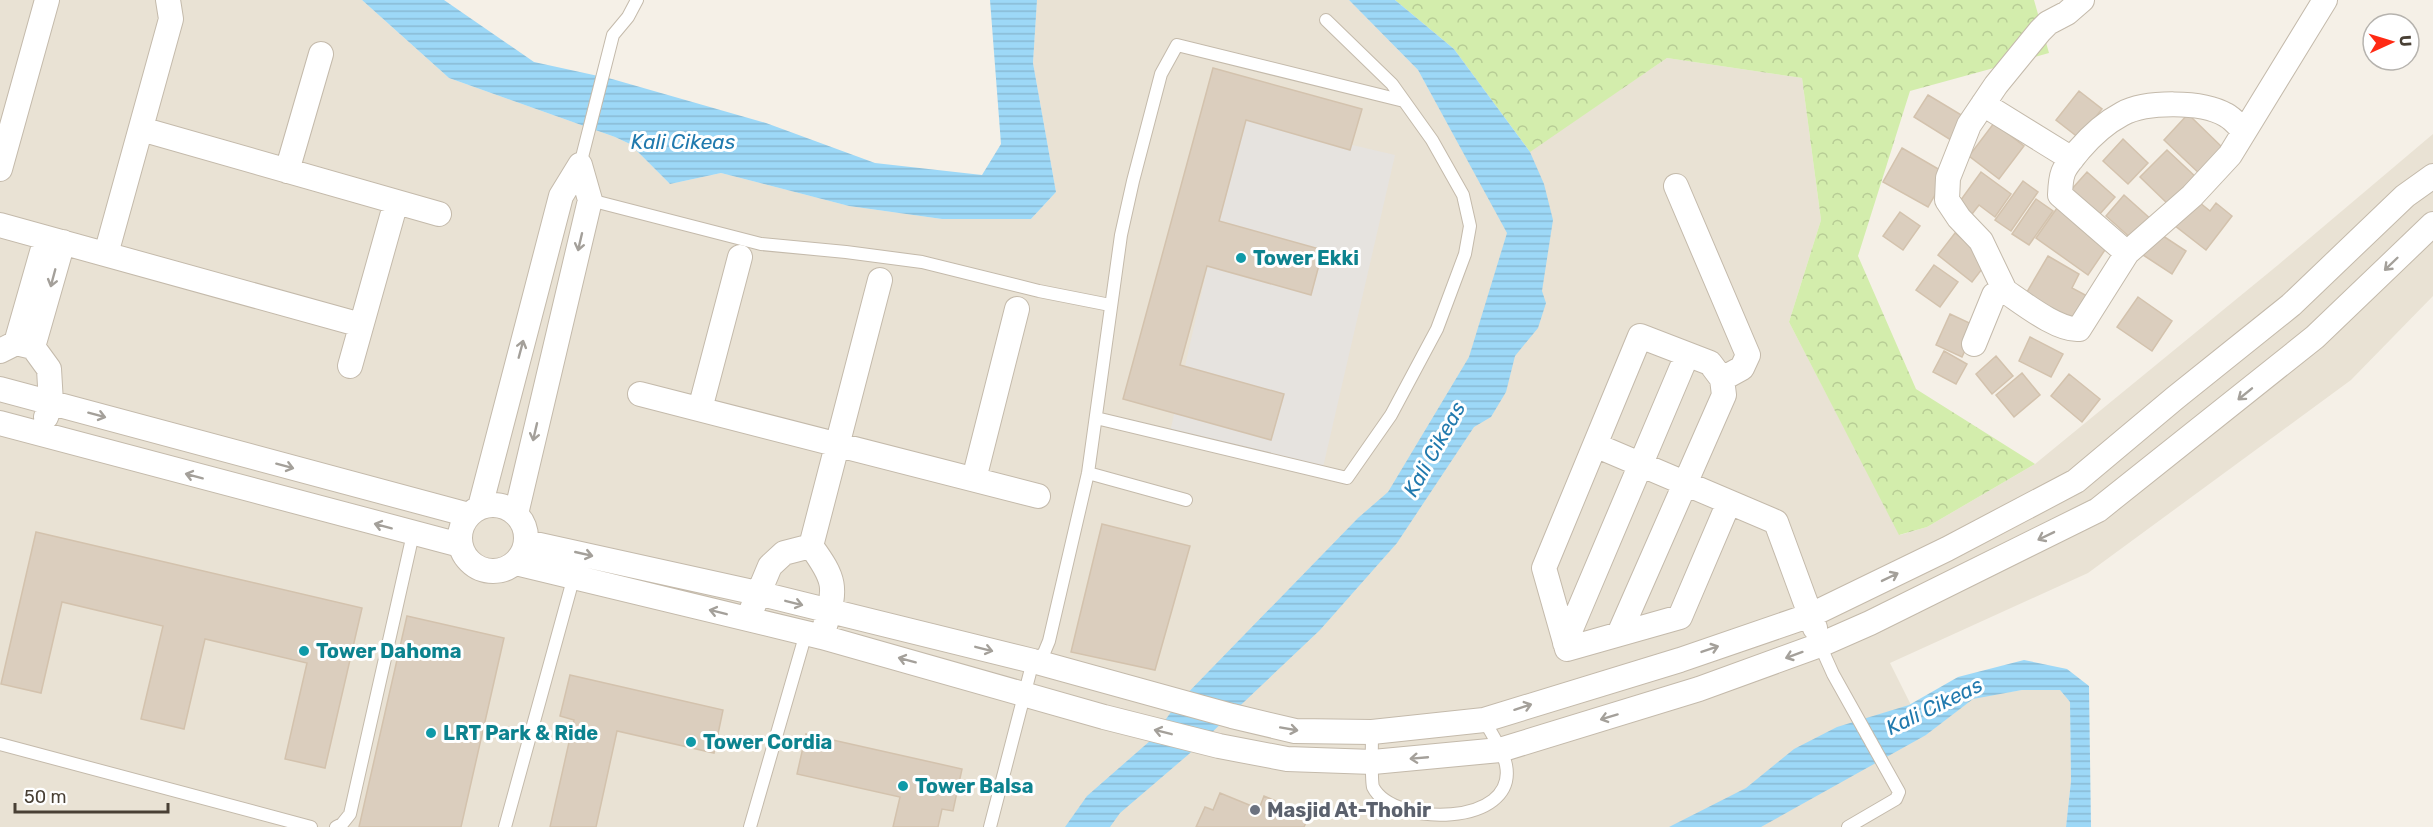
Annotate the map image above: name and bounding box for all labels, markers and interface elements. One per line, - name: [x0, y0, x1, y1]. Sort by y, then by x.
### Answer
- north arrow: [2361, 12, 2421, 72]
- text: U: [2396, 35, 2415, 47]
- water label: Kali Cikeas: [631, 129, 735, 154]
- one-way arrow: [573, 233, 585, 252]
- place label: Tower Ekki: [1253, 246, 1359, 270]
- marker: Tower Ekki: [1234, 251, 1248, 265]
- one-way arrow: [2383, 257, 2398, 271]
- one-way arrow: [47, 268, 59, 287]
- one-way arrow: [516, 340, 528, 359]
- one-way arrow: [2237, 387, 2253, 400]
- water label: Kali Cikeas: [1398, 397, 1470, 501]
- one-way arrow: [87, 410, 106, 421]
- one-way arrow: [529, 422, 541, 441]
- one-way arrow: [275, 460, 294, 472]
- one-way arrow: [185, 470, 204, 481]
- one-way arrow: [374, 520, 393, 531]
- one-way arrow: [2037, 531, 2055, 543]
- one-way arrow: [574, 549, 593, 561]
- one-way arrow: [1881, 570, 1899, 582]
- one-way arrow: [784, 597, 803, 609]
- one-way arrow: [709, 606, 728, 618]
- place label: Tower Dahoma: [316, 639, 461, 663]
- one-way arrow: [974, 643, 993, 655]
- one-way arrow: [1700, 643, 1719, 654]
- marker: Tower Dahoma: [297, 644, 311, 658]
- one-way arrow: [1785, 650, 1803, 661]
- one-way arrow: [898, 654, 917, 665]
- water label: Kali Cikeas: [1882, 672, 1987, 740]
- one-way arrow: [1513, 701, 1532, 712]
- one-way arrow: [1600, 713, 1619, 724]
- place label: LRT Park & Ride: [443, 721, 598, 745]
- one-way arrow: [1279, 724, 1298, 735]
- one-way arrow: [1153, 725, 1172, 737]
- marker: LRT Park & Ride: [424, 726, 438, 740]
- place label: Tower Cordia: [703, 730, 832, 754]
- marker: Tower Cordia: [684, 735, 698, 749]
- one-way arrow: [1410, 753, 1429, 764]
- place label: Tower Balsa: [915, 774, 1033, 798]
- scale bar: [15, 776, 168, 814]
- marker: Tower Balsa: [896, 779, 910, 793]
- text: 50 m: [24, 786, 67, 808]
- place label: Masjid At-Thohir: [1267, 798, 1431, 822]
- marker: Masjid At-Thohir: [1248, 803, 1262, 817]

